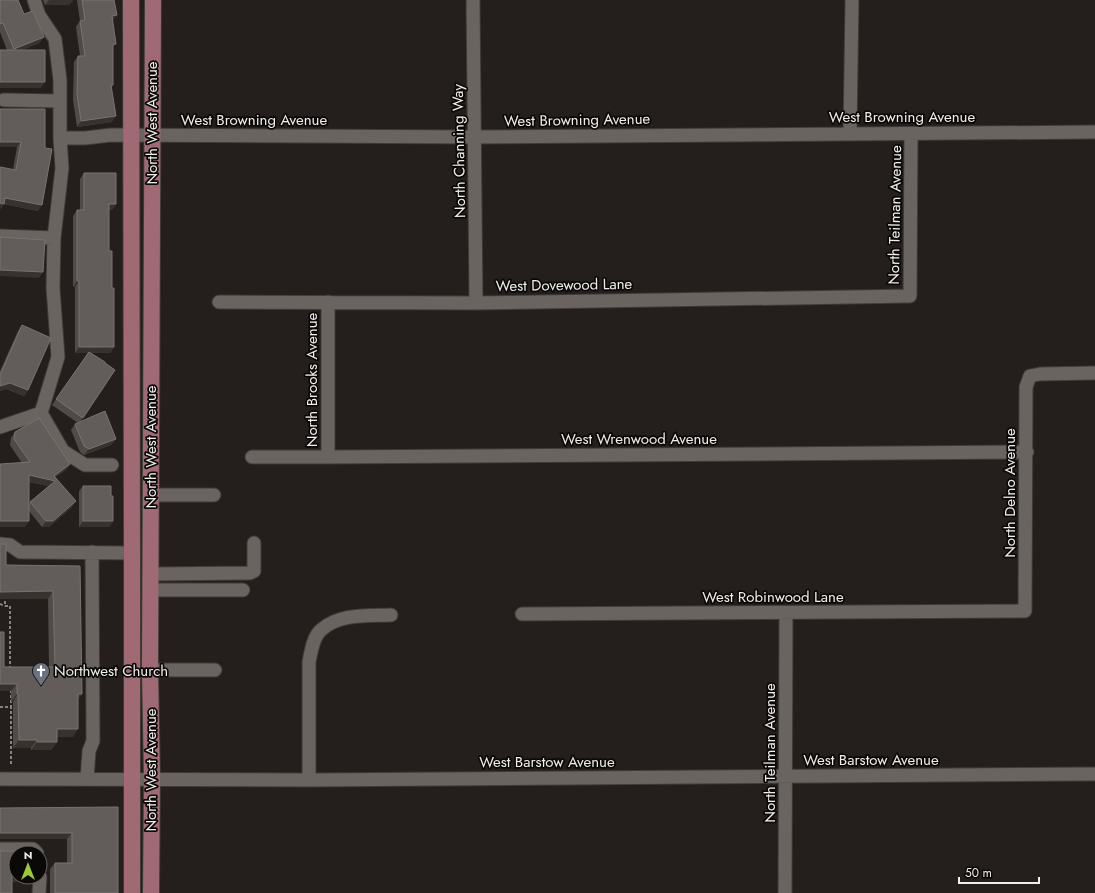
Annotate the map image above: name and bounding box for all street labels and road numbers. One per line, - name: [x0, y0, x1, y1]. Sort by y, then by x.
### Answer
- street label: North West Avenue: [141, 61, 163, 185]
- street label: North Channing Way: [447, 83, 471, 218]
- street label: West Browning Avenue: [829, 106, 975, 128]
- street label: West Browning Avenue: [504, 108, 651, 132]
- street label: West Browning Avenue: [181, 109, 327, 131]
- street label: North Teilman Avenue: [883, 145, 907, 285]
- street label: West Dovewood Lane: [496, 273, 633, 297]
- street label: North Brooks Avenue: [301, 312, 323, 447]
- street label: North West Avenue: [140, 385, 162, 509]
- street label: West Wrenwood Avenue: [561, 428, 717, 450]
- street label: North Delno Avenue: [999, 428, 1021, 558]
- street label: West Robinwood Lane: [702, 586, 844, 608]
- street label: North Teilman Avenue: [759, 683, 781, 823]
- street label: North West Avenue: [140, 708, 162, 832]
- street label: West Barstow Avenue: [803, 749, 939, 771]
- street label: West Barstow Avenue: [479, 751, 615, 773]

